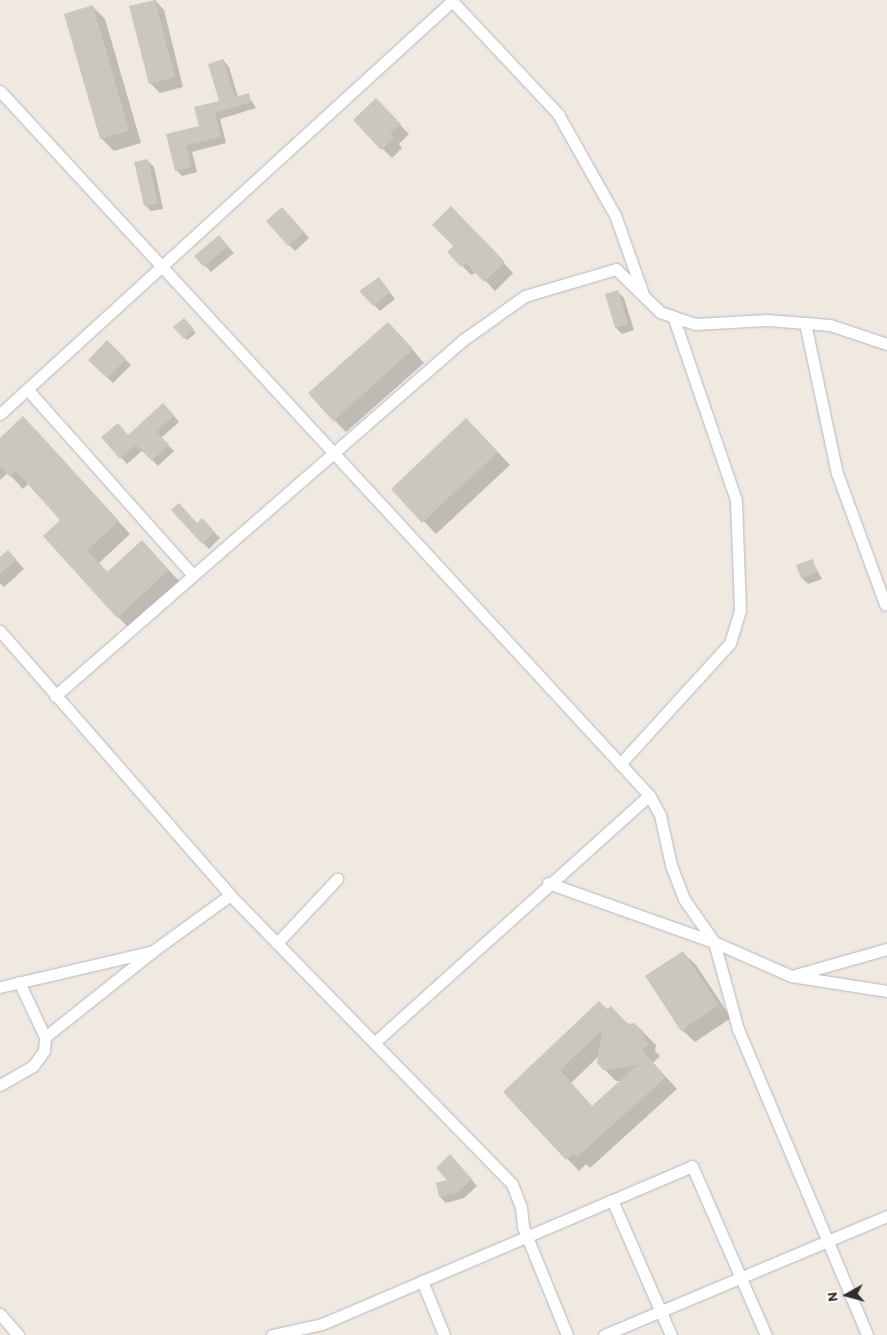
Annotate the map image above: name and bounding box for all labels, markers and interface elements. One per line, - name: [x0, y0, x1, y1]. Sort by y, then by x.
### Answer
- north arrow: [822, 1270, 872, 1320]
- text: N: [823, 1291, 841, 1303]

